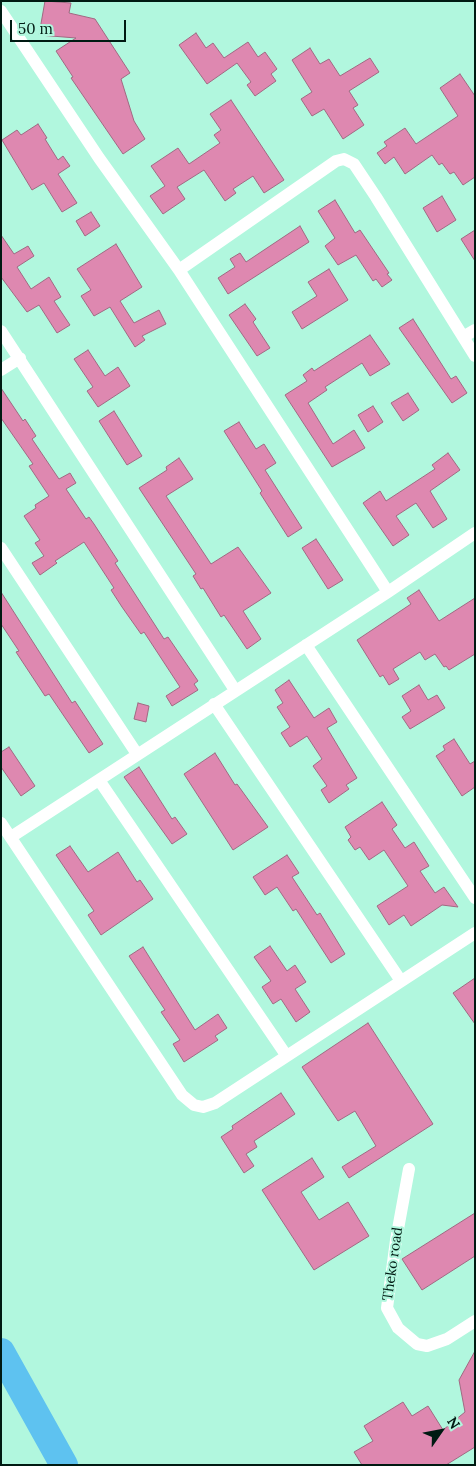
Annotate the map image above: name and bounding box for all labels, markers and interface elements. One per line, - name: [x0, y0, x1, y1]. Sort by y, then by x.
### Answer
- scale bar: [12, 10, 129, 42]
- text: 50 m: [18, 19, 53, 38]
- street label: Theko road: [380, 1226, 406, 1302]
- north arrow: [416, 1406, 466, 1456]
- text: N: [443, 1413, 464, 1432]

